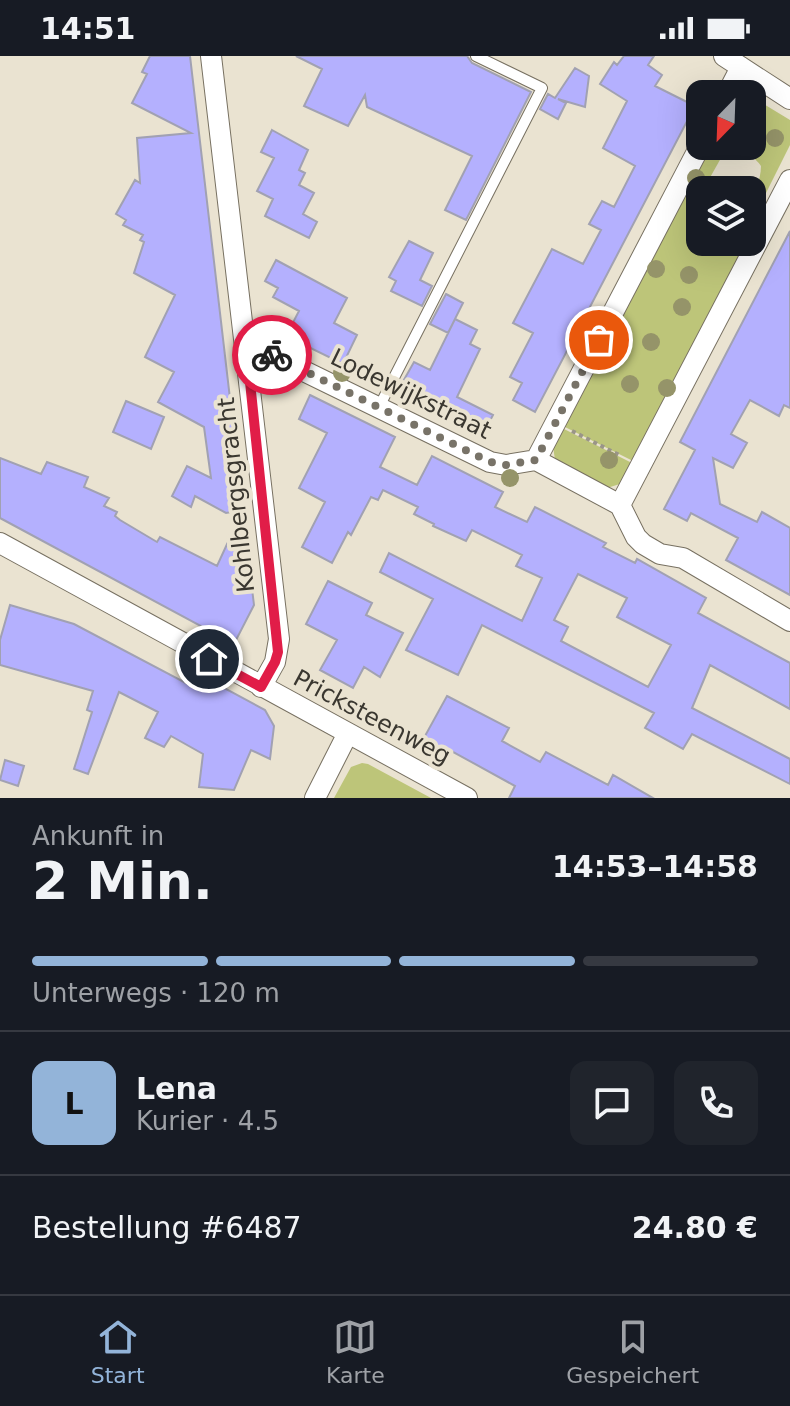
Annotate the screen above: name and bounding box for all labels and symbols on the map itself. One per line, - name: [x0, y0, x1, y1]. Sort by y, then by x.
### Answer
- north arrow: [686, 80, 766, 160]
- pin: [565, 306, 633, 374]
- courier: [232, 315, 312, 395]
- street label: Lodewijkstraat: [326, 343, 496, 445]
- street label: Kohlbergsgracht: [212, 396, 260, 594]
- pin: [175, 625, 243, 693]
- street label: Pricksteenweg: [289, 664, 455, 770]

